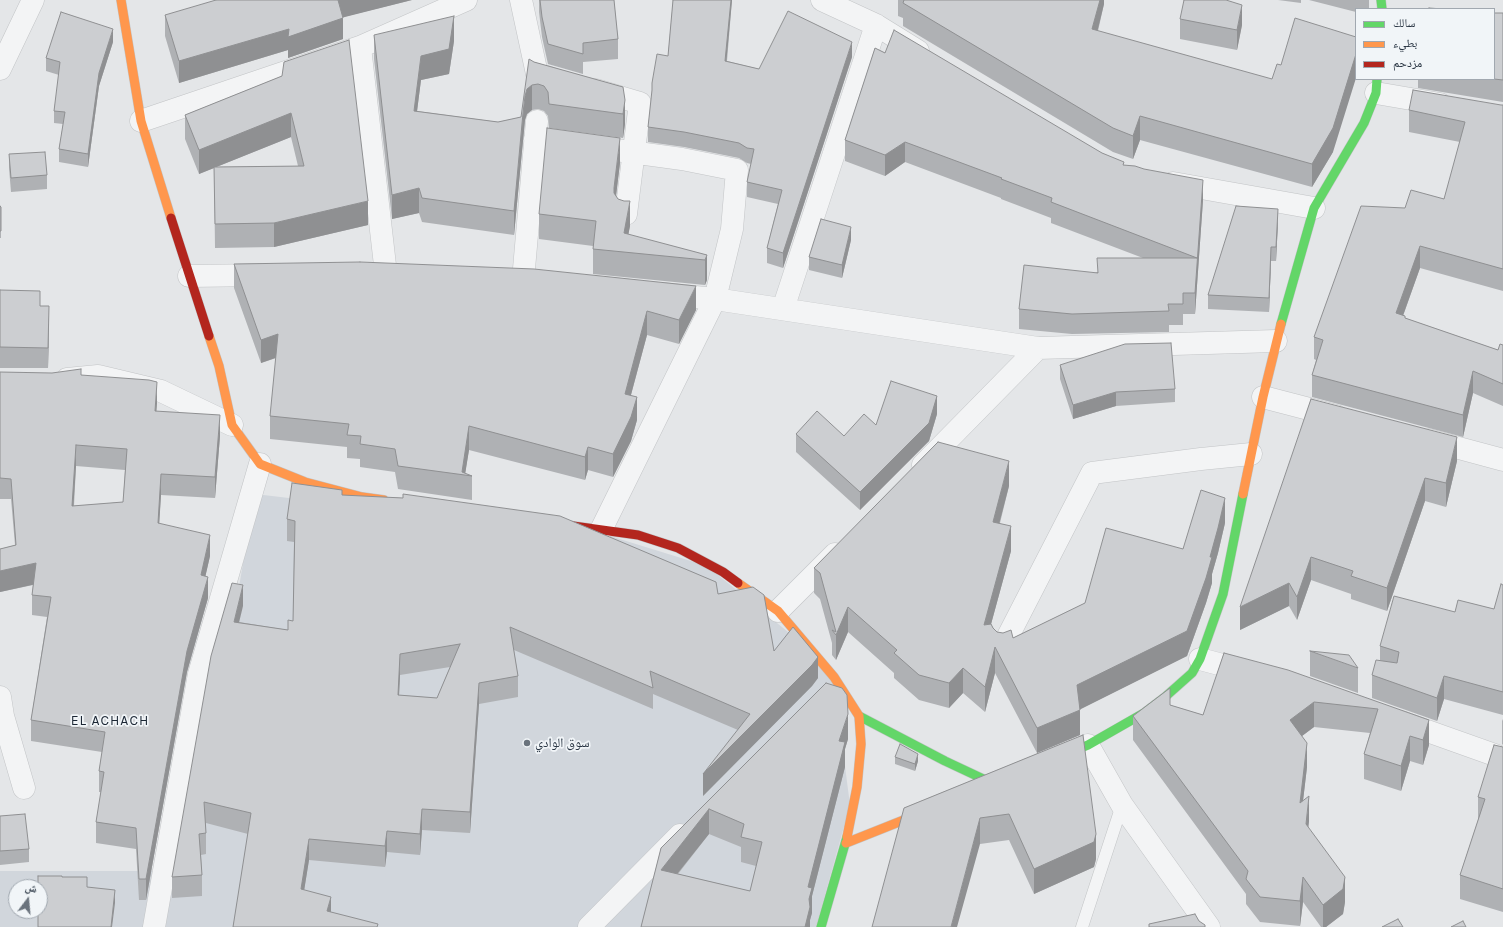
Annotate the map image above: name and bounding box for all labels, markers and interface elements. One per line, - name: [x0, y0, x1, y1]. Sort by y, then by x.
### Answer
- legend: [1355, 8, 1495, 80]
- text: سالك: [1393, 16, 1415, 30]
- text: بطيء: [1393, 36, 1417, 50]
- text: مزدحم: [1393, 56, 1422, 70]
- district label: EL ACHACH: [71, 713, 149, 729]
- place label: سوق الوادي: [535, 735, 590, 751]
- marker: سوق الوادي: [522, 738, 532, 748]
- north arrow: [8, 879, 48, 919]
- text: ش: [24, 880, 39, 896]

